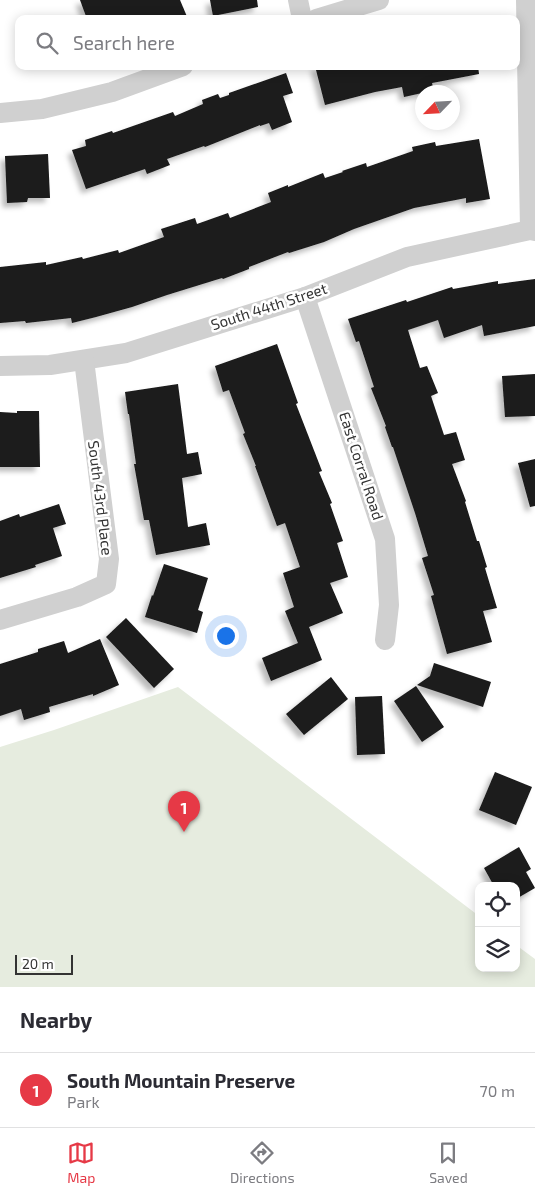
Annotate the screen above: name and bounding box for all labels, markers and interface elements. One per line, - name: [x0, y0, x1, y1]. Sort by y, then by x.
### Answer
- search box: [15, 15, 520, 70]
- icon: search: [33, 29, 61, 57]
- text: Search here: [73, 31, 175, 54]
- north arrow: [415, 85, 460, 130]
- street label: South 44th Street: [208, 279, 329, 333]
- street label: East Corral Road: [336, 409, 388, 522]
- street label: South 43rd Place: [85, 439, 117, 556]
- your location: [213, 623, 239, 649]
- pin: 1: [168, 791, 200, 832]
- map controls: [475, 882, 520, 972]
- button: locate: [475, 882, 520, 927]
- button: layers: [475, 927, 520, 972]
- scale bar: [15, 952, 72, 975]
- text: 20 m: [22, 955, 54, 972]
- text: Nearby: [20, 1007, 92, 1032]
- text: South Mountain Preserve: [67, 1069, 295, 1092]
- text: 1: [33, 1081, 39, 1100]
- text: 70 m: [480, 1081, 515, 1100]
- text: Park: [67, 1092, 100, 1111]
- tab: Map: [67, 1139, 95, 1186]
- tab: Directions: [230, 1139, 295, 1186]
- tab: Saved: [429, 1139, 468, 1186]

